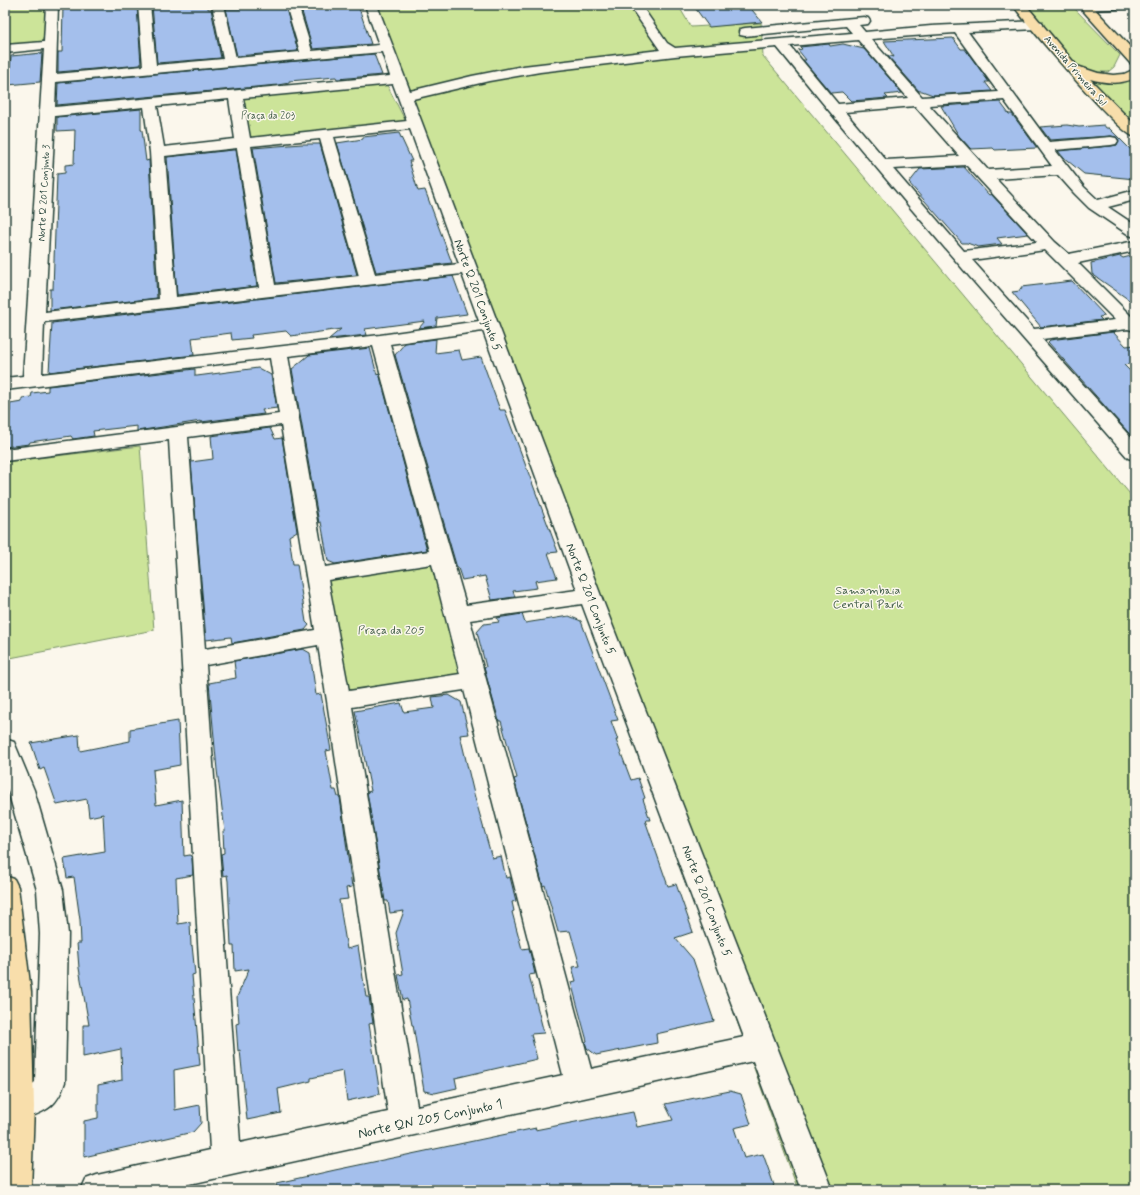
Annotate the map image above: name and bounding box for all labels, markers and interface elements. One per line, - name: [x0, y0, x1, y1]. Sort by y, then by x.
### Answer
- street label: Avenida Primeira Sul: [1041, 33, 1109, 109]
- park label: Praça da 203: [241, 110, 295, 123]
- street label: Norte Q 201 Conjunto 3: [35, 144, 54, 242]
- street label: Norte Q 201 Conjunto 5: [449, 237, 505, 354]
- street label: Norte Q 201 Conjunto 5: [561, 541, 619, 657]
- park label: Samambaia Central Park: [833, 583, 903, 613]
- park label: Praça da 205: [358, 623, 425, 639]
- street label: Norte Q 201 Conjunto 5: [677, 843, 735, 959]
- street label: Norte QN 205 Conjunto 1: [356, 1095, 504, 1143]

